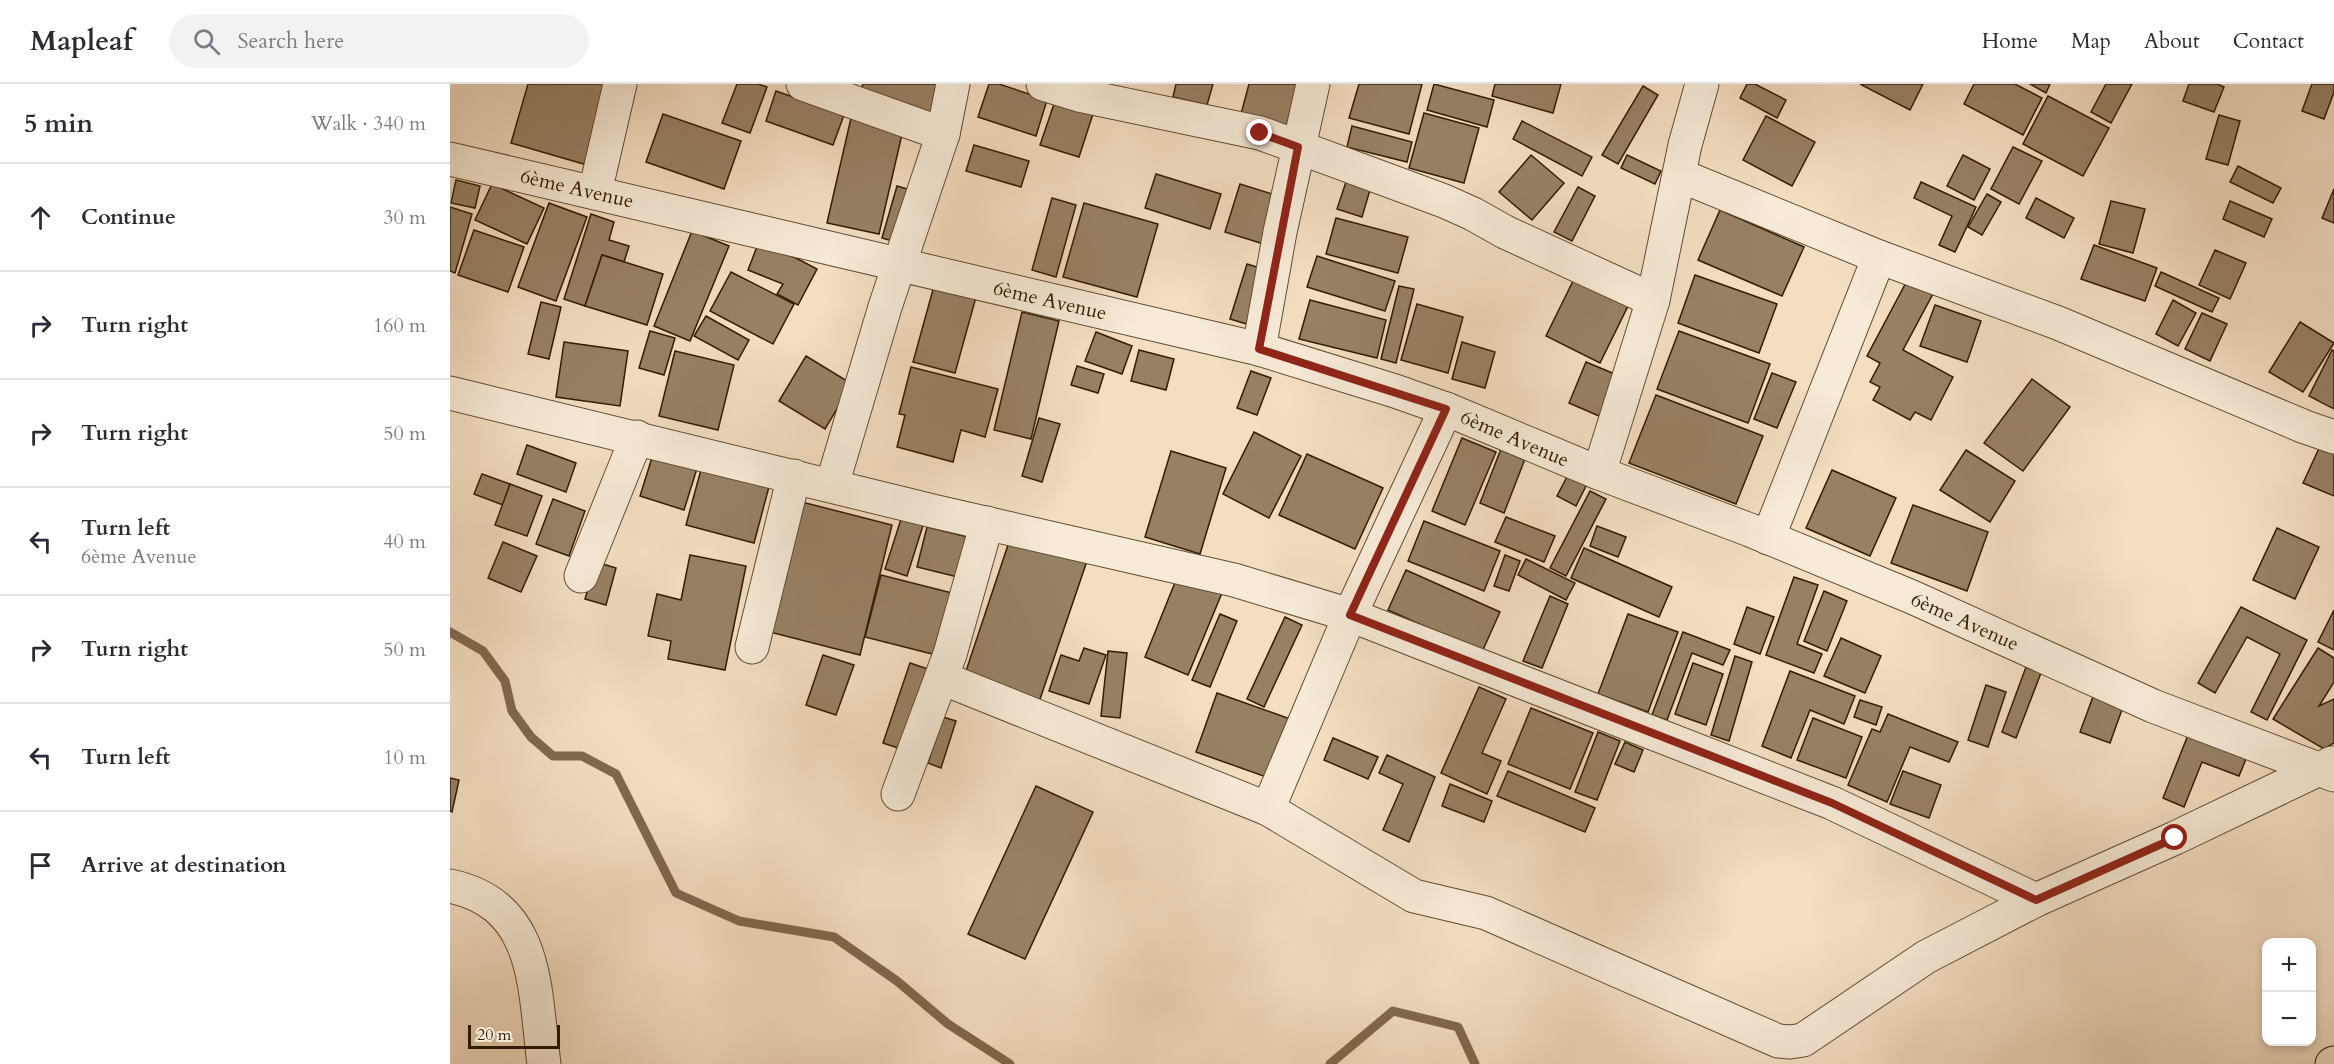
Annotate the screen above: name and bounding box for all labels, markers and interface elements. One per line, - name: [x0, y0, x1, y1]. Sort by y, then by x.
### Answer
- search box: [169, 14, 589, 68]
- text: Mapleaf: [30, 22, 133, 60]
- icon: search: [190, 25, 223, 58]
- text: Search here: [238, 26, 344, 56]
- text: Home: [1982, 27, 2038, 56]
- text: Map: [2071, 27, 2111, 56]
- text: About: [2144, 27, 2200, 56]
- text: Contact: [2233, 27, 2304, 56]
- text: 5 min: [24, 106, 93, 141]
- text: Walk · 340 m: [311, 110, 426, 137]
- route end: [1246, 119, 1272, 145]
- street label: 6ème Avenue: [518, 162, 636, 215]
- icon: ahead: [24, 201, 57, 234]
- text: Continue: [81, 202, 176, 232]
- text: 30 m: [383, 204, 426, 231]
- street label: 6ème Avenue: [991, 274, 1109, 327]
- icon: right: [24, 309, 57, 342]
- text: Turn right: [81, 310, 188, 340]
- text: 160 m: [373, 312, 426, 339]
- street label: 6ème Avenue: [1456, 403, 1573, 473]
- icon: right: [24, 417, 57, 450]
- text: Turn right: [81, 418, 188, 448]
- text: 50 m: [383, 420, 426, 447]
- text: Turn left: [81, 513, 170, 543]
- icon: left: [24, 525, 57, 558]
- text: 40 m: [383, 528, 426, 555]
- text: 6ème Avenue: [81, 543, 197, 570]
- street label: 6ème Avenue: [1907, 586, 2023, 657]
- icon: right: [24, 633, 57, 666]
- text: Turn right: [81, 634, 188, 664]
- text: 50 m: [383, 636, 426, 663]
- icon: left: [24, 741, 57, 774]
- text: Turn left: [81, 742, 170, 772]
- text: 10 m: [383, 744, 426, 771]
- route start: [2161, 824, 2187, 850]
- icon: arrive: [24, 849, 57, 882]
- text: Arrive at destination: [81, 850, 286, 880]
- map controls: [2262, 938, 2316, 1046]
- button: +: [2262, 938, 2316, 992]
- button: −: [2262, 992, 2316, 1046]
- scale bar: [468, 1022, 560, 1050]
- text: 20 m: [477, 1024, 511, 1046]

